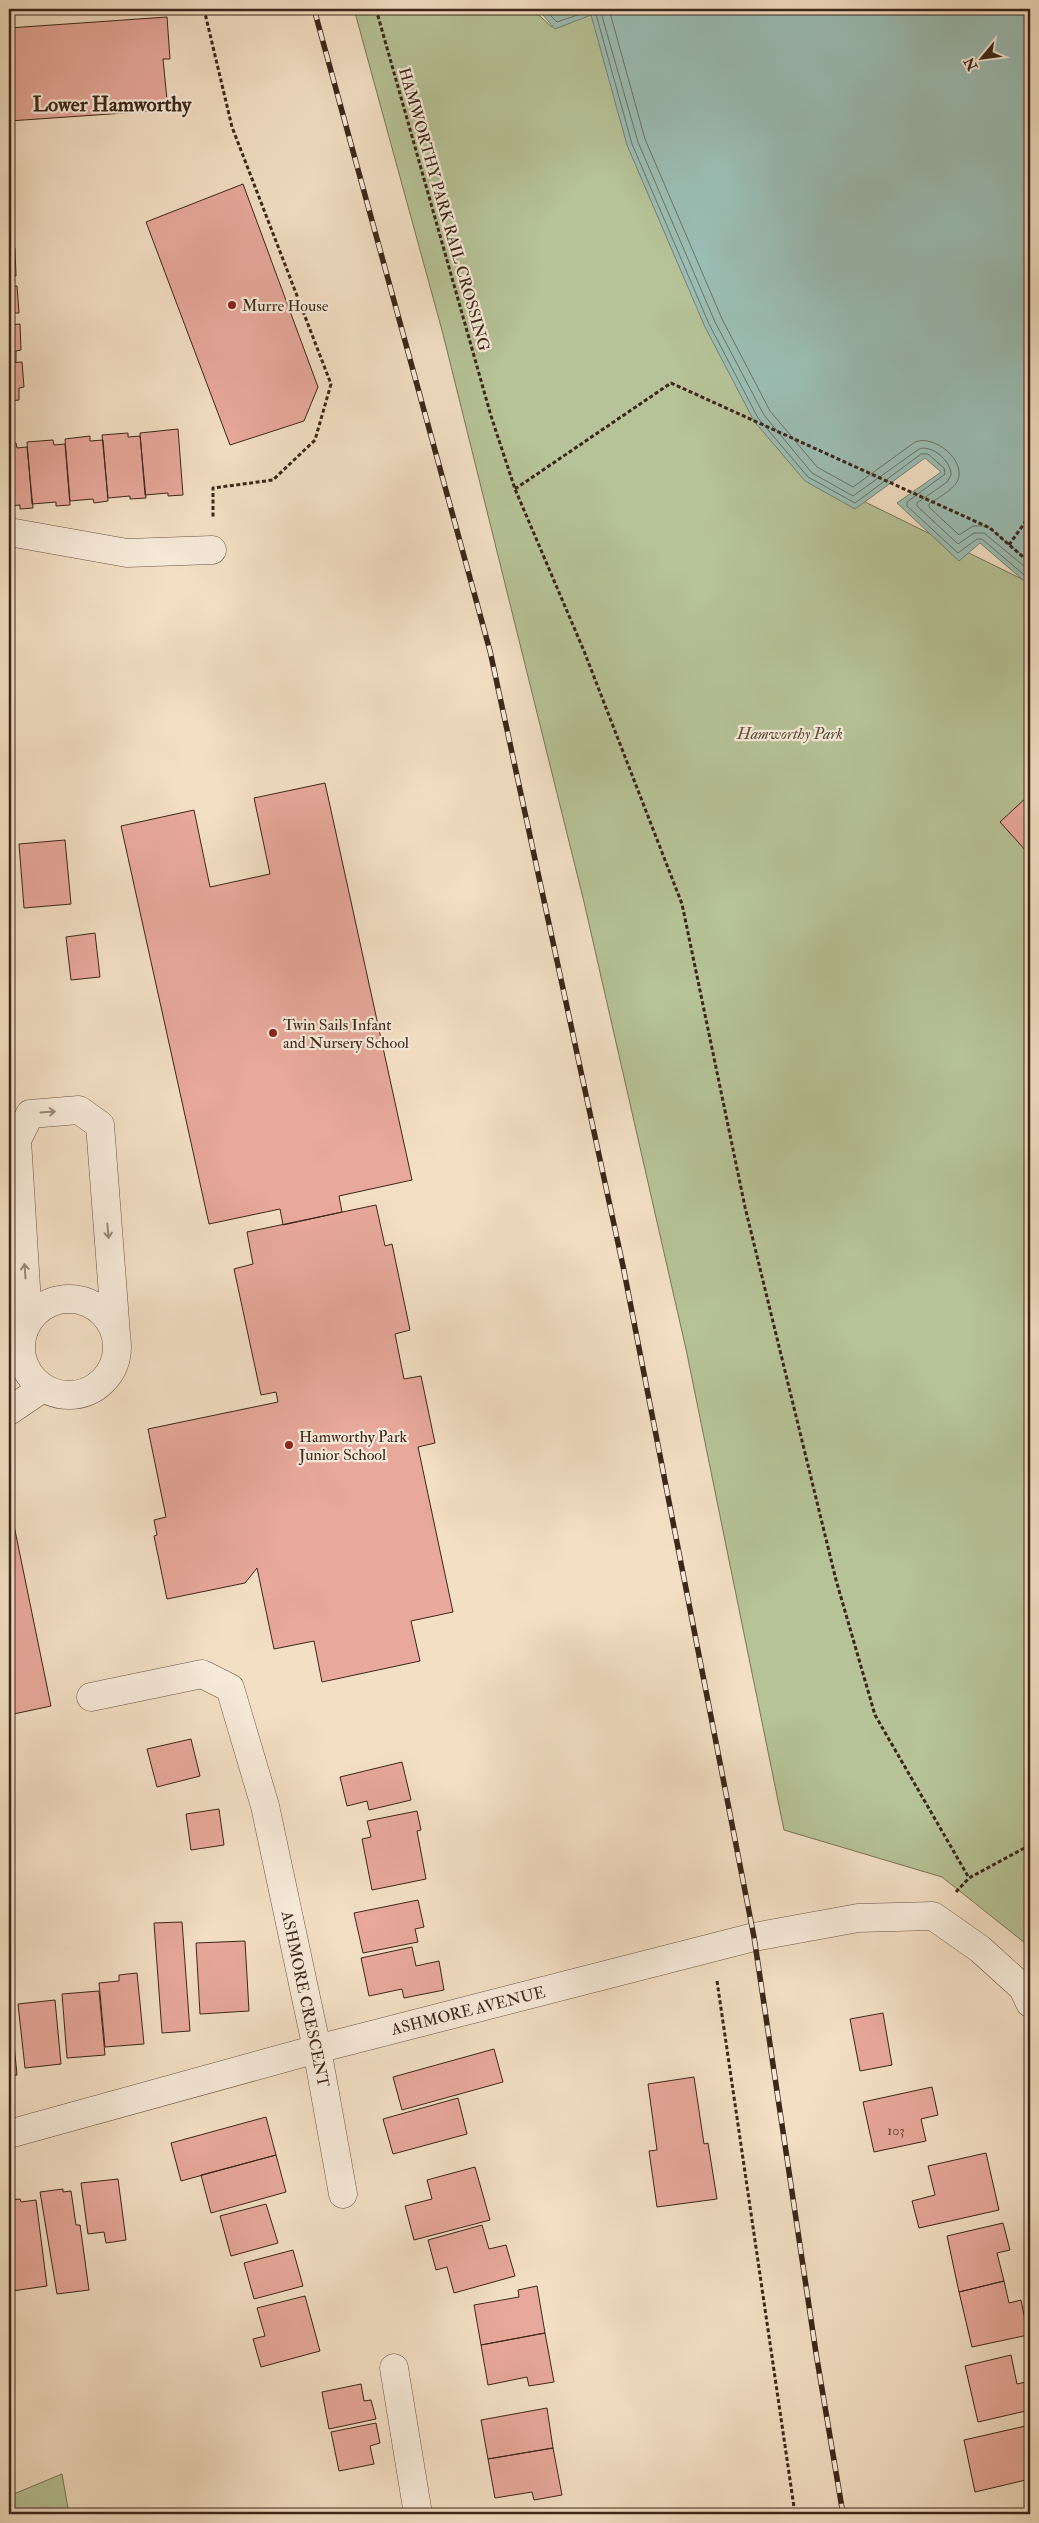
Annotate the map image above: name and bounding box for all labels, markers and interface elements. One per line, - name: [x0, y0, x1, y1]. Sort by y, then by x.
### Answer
- north arrow: [956, 32, 1006, 82]
- text: N: [960, 54, 982, 75]
- street label: HAMWORTHY PARK RAIL CROSSING: [394, 65, 494, 353]
- district label: Lower Hamworthy: [33, 91, 192, 118]
- place label: Murre House: [242, 296, 329, 316]
- marker: Murre House: [226, 299, 238, 311]
- park label: Hamworthy Park: [736, 724, 843, 744]
- place label: Twin Sails Infant and Nursery School: [283, 1015, 409, 1053]
- marker: Twin Sails Infant and Nursery School: [267, 1027, 279, 1039]
- one-way arrow: [40, 1108, 56, 1117]
- one-way arrow: [103, 1223, 113, 1239]
- one-way arrow: [21, 1264, 30, 1280]
- place label: Hamworthy Park Junior School: [298, 1427, 408, 1466]
- marker: Hamworthy Park Junior School: [283, 1439, 295, 1451]
- street label: ASHMORE CRESCENT: [276, 1908, 334, 2089]
- street label: ASHMORE AVENUE: [388, 1982, 547, 2040]
- house number: 103: [887, 2122, 905, 2139]

